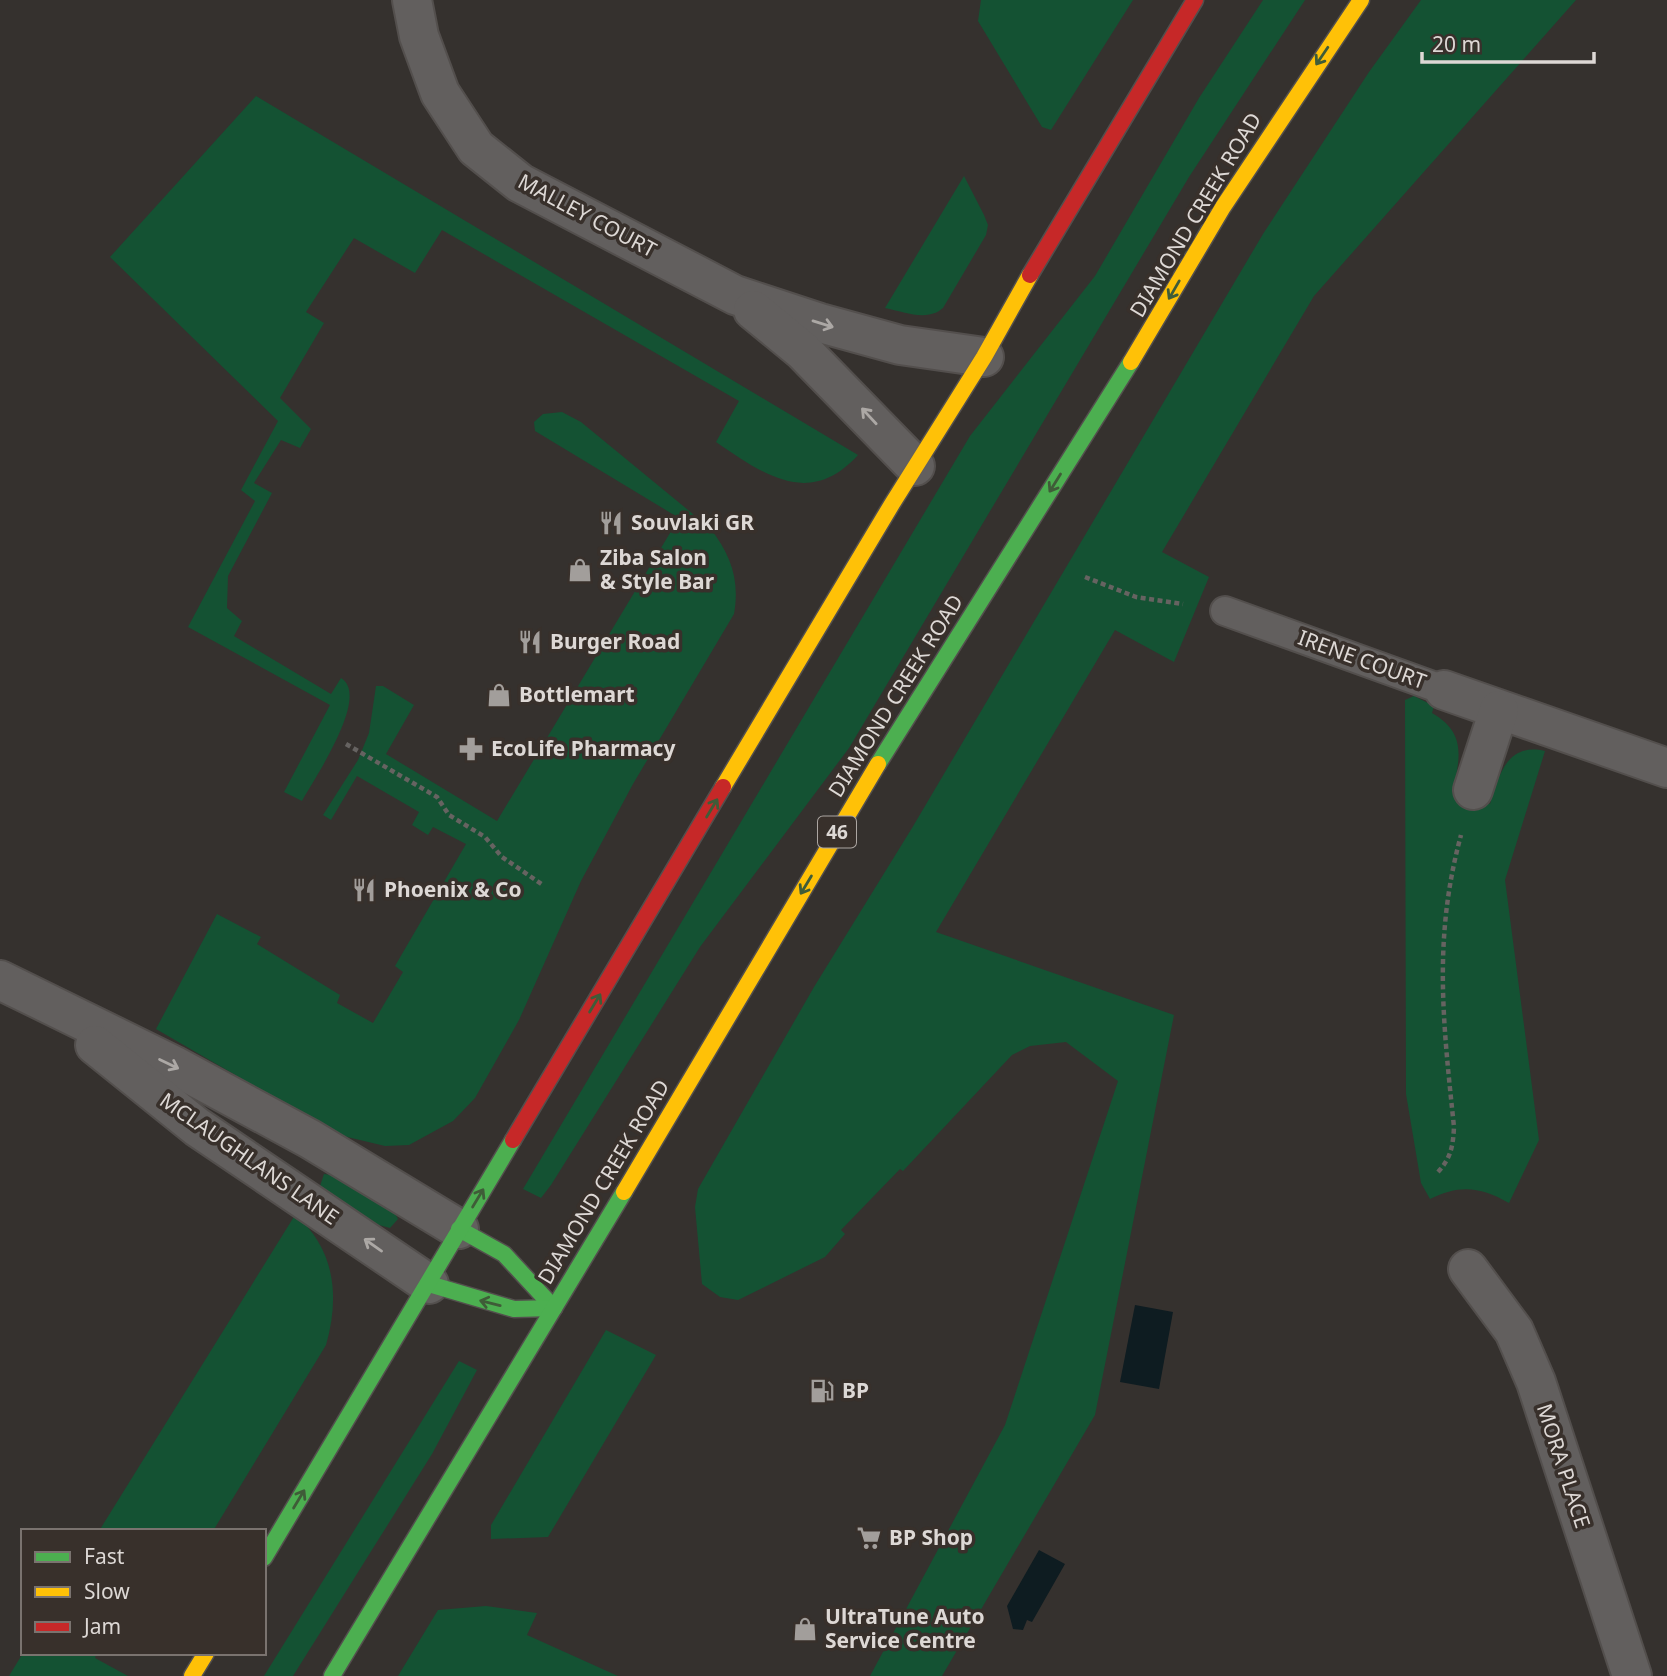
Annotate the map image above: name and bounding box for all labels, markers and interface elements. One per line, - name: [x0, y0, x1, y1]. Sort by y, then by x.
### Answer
- scale bar: [1422, 21, 1594, 65]
- text: 20 m: [1432, 30, 1481, 58]
- one-way arrow: [1314, 45, 1328, 65]
- street label: DIAMOND CREEK ROAD: [1123, 107, 1267, 322]
- street label: MALLEY COURT: [513, 167, 662, 264]
- one-way arrow: [1167, 279, 1181, 299]
- one-way arrow: [812, 318, 834, 331]
- one-way arrow: [860, 408, 877, 425]
- one-way arrow: [1048, 473, 1062, 493]
- place label: Souvlaki GR: [631, 508, 754, 536]
- restaurant icon: Souvlaki GR: [597, 509, 625, 537]
- place label: Ziba Salon & Style Bar: [600, 543, 715, 595]
- shop icon: Ziba Salon & Style Bar: [566, 556, 594, 584]
- street label: DIAMOND CREEK ROAD: [821, 589, 969, 802]
- street label: IRENE COURT: [1294, 623, 1431, 695]
- place label: Burger Road: [550, 627, 680, 655]
- restaurant icon: Burger Road: [516, 628, 544, 656]
- place label: Bottlemart: [519, 680, 635, 708]
- shop icon: Bottlemart: [485, 681, 513, 709]
- place label: EcoLife Pharmacy: [491, 734, 675, 762]
- pharmacy icon: EcoLife Pharmacy: [457, 735, 485, 763]
- one-way arrow: [705, 799, 719, 819]
- road number: 46: [818, 817, 856, 848]
- one-way arrow: [799, 874, 813, 894]
- place label: Phoenix & Co: [384, 875, 522, 903]
- restaurant icon: Phoenix & Co: [350, 876, 378, 904]
- one-way arrow: [589, 994, 603, 1014]
- one-way arrow: [158, 1057, 179, 1071]
- street label: DIAMOND CREEK ROAD: [531, 1074, 675, 1289]
- street label: MCLAUGHLANS LANE: [155, 1086, 345, 1231]
- one-way arrow: [471, 1189, 485, 1209]
- one-way arrow: [364, 1238, 383, 1252]
- one-way arrow: [479, 1296, 502, 1309]
- place label: BP: [842, 1376, 869, 1404]
- fuel station icon: BP: [808, 1377, 836, 1405]
- street label: MORA PLACE: [1531, 1400, 1597, 1531]
- one-way arrow: [293, 1490, 307, 1510]
- place label: BP Shop: [889, 1523, 973, 1551]
- supermarket icon: BP Shop: [855, 1524, 883, 1552]
- legend: [21, 1529, 266, 1655]
- text: Fast: [84, 1542, 125, 1570]
- text: Slow: [84, 1577, 130, 1605]
- place label: UltraTune Auto Service Centre: [825, 1602, 985, 1654]
- text: Jam: [82, 1612, 121, 1640]
- shop icon: UltraTune Auto Service Centre: [791, 1615, 819, 1643]

